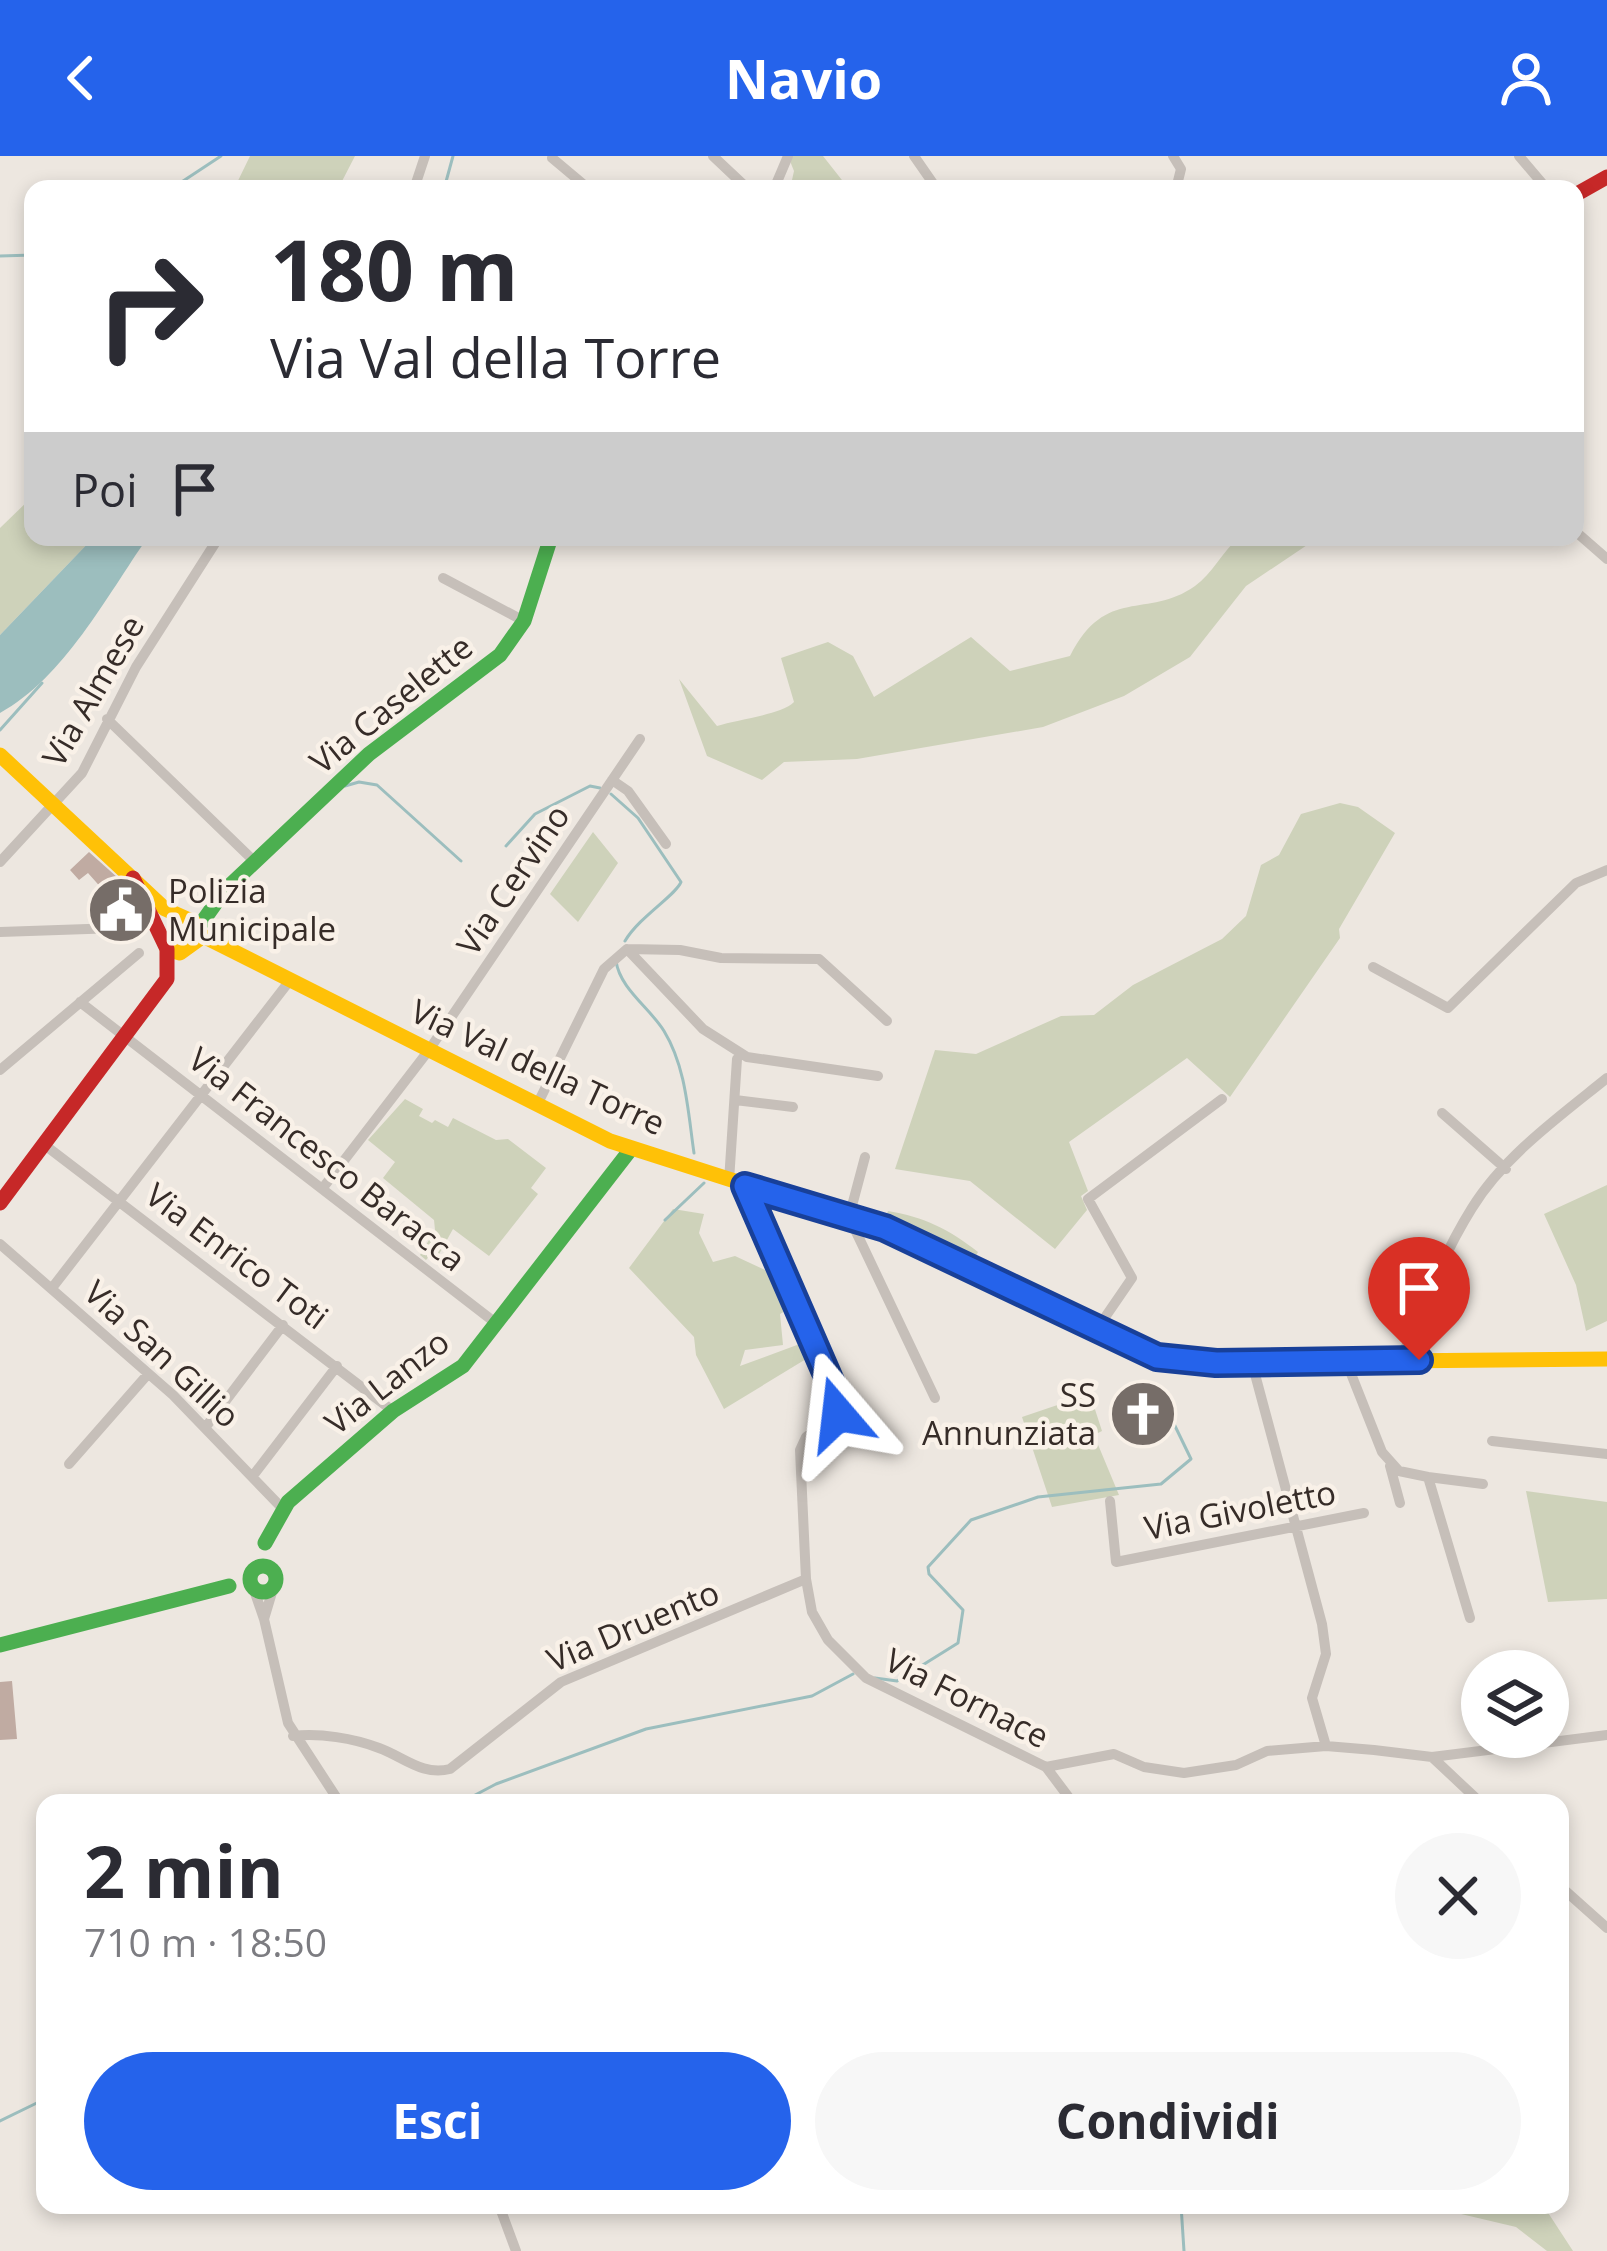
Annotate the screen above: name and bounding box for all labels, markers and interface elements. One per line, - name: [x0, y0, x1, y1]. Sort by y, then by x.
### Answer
- text: Navio: [725, 41, 882, 115]
- icon: back: [48, 45, 114, 111]
- icon: person: [1493, 45, 1559, 111]
- text: 180 m: [270, 211, 518, 326]
- icon: right: [72, 228, 228, 384]
- text: Via Val della Torre: [270, 320, 721, 394]
- icon: arrive: [162, 456, 228, 522]
- text: Poi: [72, 459, 138, 520]
- street label: Via Almese: [31, 607, 154, 775]
- street label: Via Caselette: [300, 624, 481, 783]
- street label: Via Cervino: [446, 796, 580, 964]
- place label: Polizia Municipale: [168, 868, 336, 951]
- public building icon: Polizia Municipale: [86, 875, 156, 945]
- street label: Via Val della Torre: [404, 988, 673, 1145]
- street label: Via Francesco Baracca: [180, 1036, 475, 1281]
- street label: Via Enrico Toti: [137, 1172, 338, 1339]
- pin: [1368, 1237, 1470, 1360]
- icon: arrive: [1386, 1255, 1452, 1321]
- street label: Via San Gillio: [75, 1270, 250, 1437]
- street label: Via Lanzo: [315, 1319, 458, 1444]
- position arrow: [775, 1351, 901, 1477]
- place label: SS Annunziata: [922, 1372, 1096, 1455]
- church icon: SS Annunziata: [1108, 1379, 1178, 1449]
- street label: Via Givoletto: [1140, 1469, 1339, 1550]
- street label: Via Druento: [540, 1569, 726, 1682]
- street label: Via Fornace: [878, 1637, 1057, 1758]
- map controls: [1461, 1650, 1569, 1758]
- button: layers: [1461, 1650, 1569, 1758]
- text: 2 min: [84, 1821, 284, 1919]
- button: close: [1395, 1833, 1521, 1959]
- text: 710 m · 18:50: [84, 1915, 327, 1968]
- button: Esci: [84, 2052, 791, 2190]
- button: Condividi: [815, 2052, 1521, 2190]

